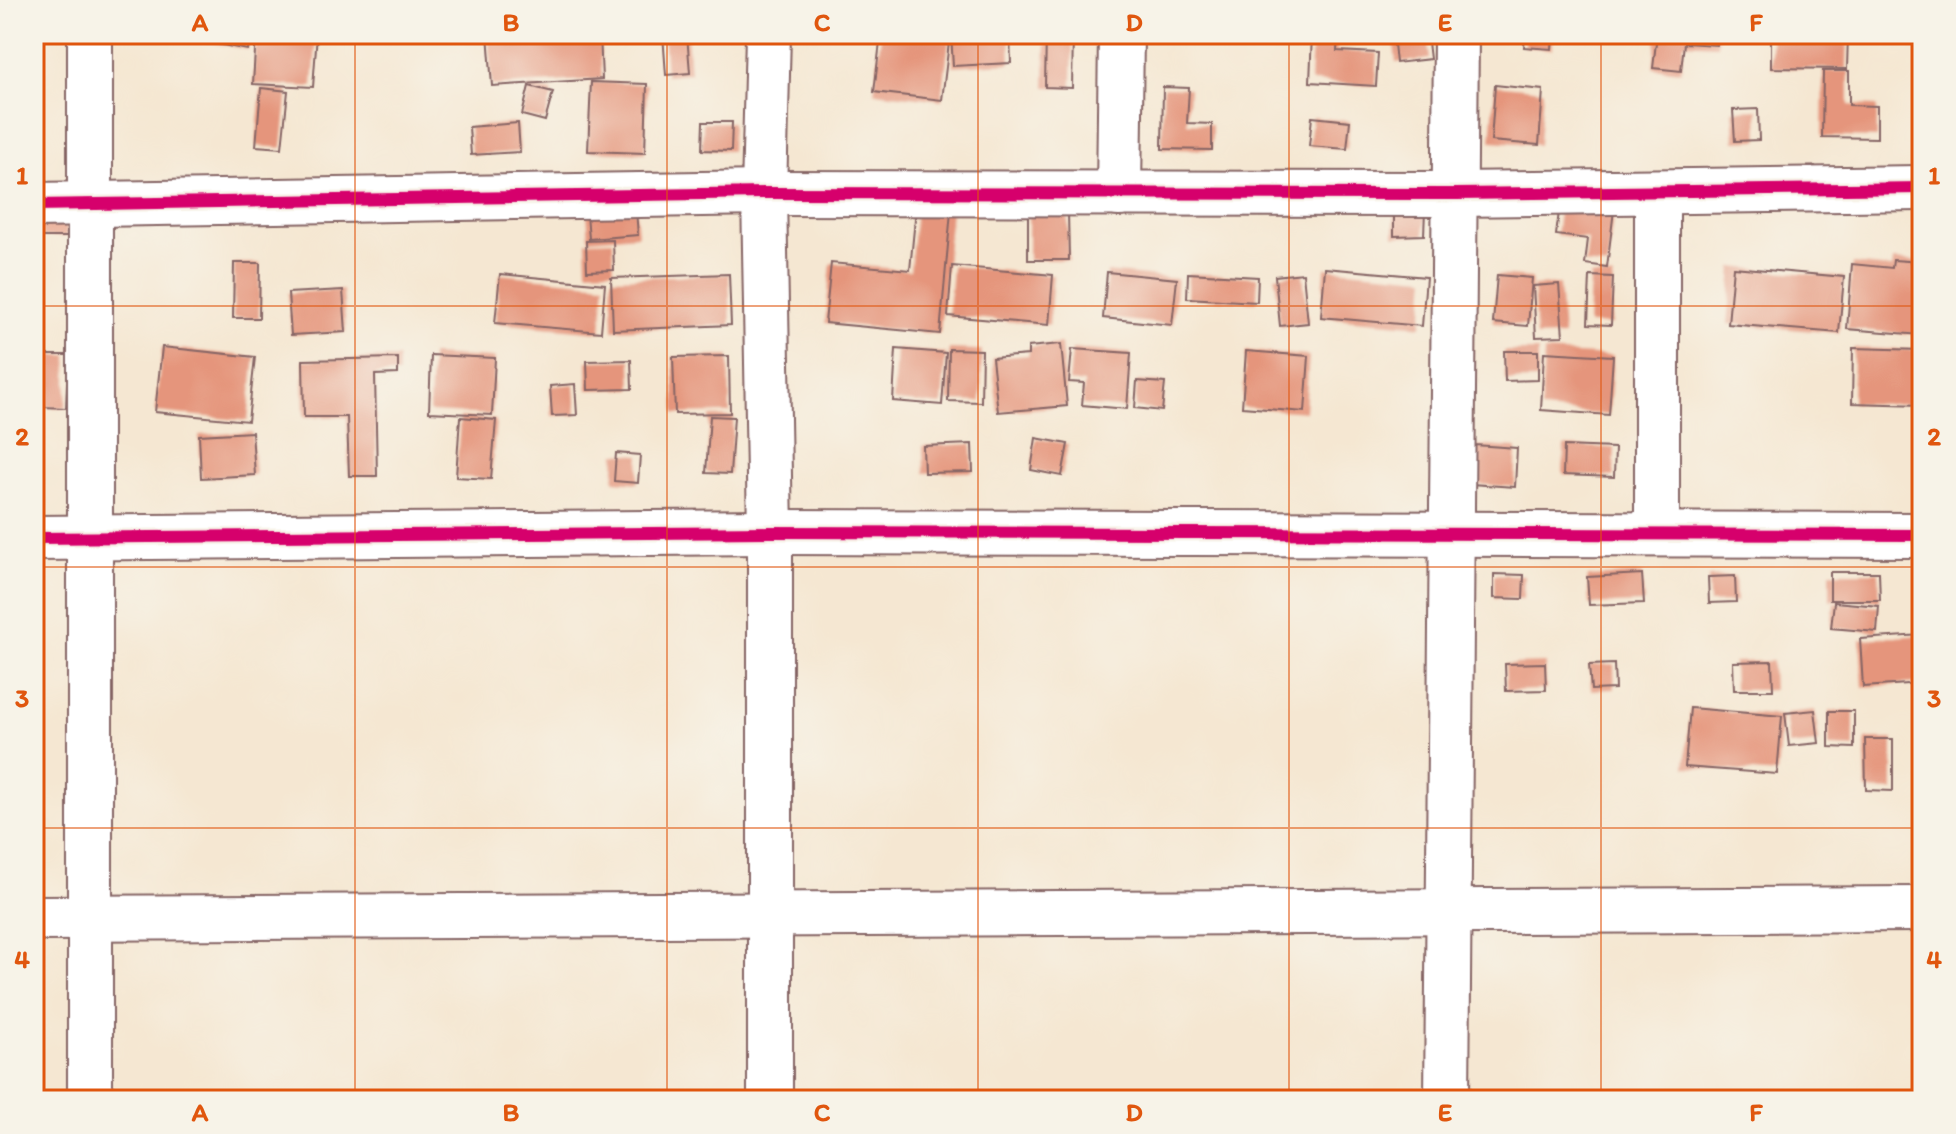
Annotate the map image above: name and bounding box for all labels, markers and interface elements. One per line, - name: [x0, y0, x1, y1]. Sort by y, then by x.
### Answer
- text: A: [191, 6, 209, 38]
- text: B: [503, 6, 520, 38]
- text: C: [814, 6, 831, 38]
- text: D: [1125, 6, 1143, 38]
- text: E: [1438, 6, 1452, 38]
- text: F: [1749, 6, 1763, 38]
- text: 1: [16, 159, 28, 191]
- text: 1: [1928, 159, 1940, 191]
- text: 2: [15, 420, 29, 452]
- text: 2: [1927, 420, 1941, 452]
- text: 3: [15, 682, 29, 714]
- text: 3: [1927, 682, 1941, 714]
- text: 4: [14, 943, 30, 975]
- text: 4: [1926, 943, 1942, 975]
- text: A: [191, 1096, 209, 1128]
- text: B: [503, 1096, 520, 1128]
- text: C: [814, 1096, 831, 1128]
- text: D: [1125, 1096, 1143, 1128]
- text: E: [1438, 1096, 1452, 1128]
- text: F: [1749, 1096, 1763, 1128]

